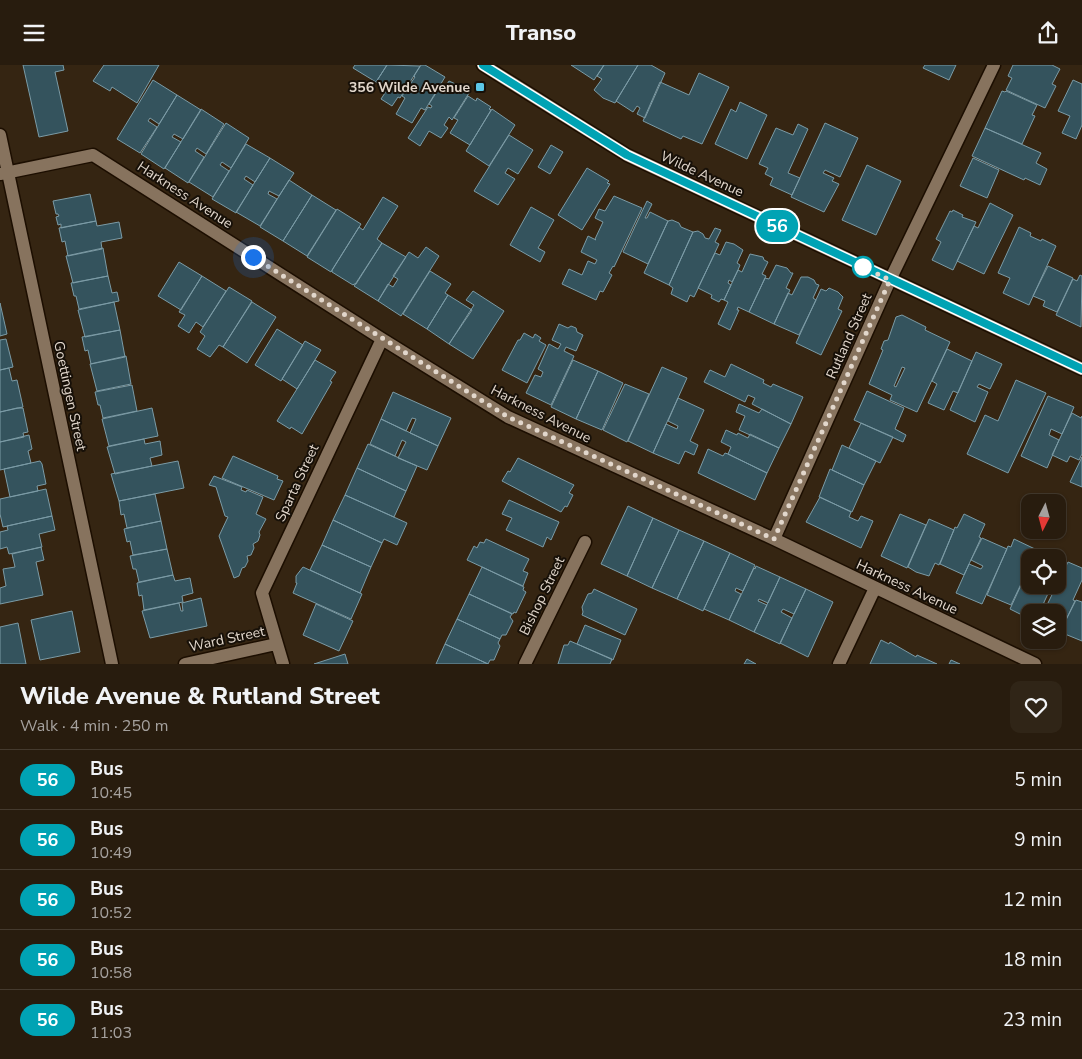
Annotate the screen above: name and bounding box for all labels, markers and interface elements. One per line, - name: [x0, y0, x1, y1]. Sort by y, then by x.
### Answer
- text: Transo: [506, 18, 576, 48]
- icon: menu: [20, 19, 48, 47]
- icon: share: [1034, 19, 1062, 47]
- place label: 356 Wilde Avenue: [349, 78, 470, 97]
- marker: 356 Wilde Avenue: [474, 81, 486, 93]
- street label: Wilde Avenue: [657, 146, 747, 202]
- street label: Harkness Avenue: [134, 157, 236, 233]
- line badge: 56: [754, 210, 800, 242]
- text: 56: [766, 214, 788, 238]
- your location: [241, 245, 266, 270]
- unlabelled marker: [852, 256, 874, 278]
- street label: Rutland Street: [822, 290, 876, 382]
- street label: Goettingen Street: [49, 339, 91, 453]
- street label: Harkness Avenue: [488, 381, 594, 447]
- street label: Sparta Street: [271, 441, 323, 525]
- north arrow: [1021, 494, 1066, 539]
- map controls: [1021, 494, 1066, 649]
- button: locate: [1021, 549, 1066, 594]
- street label: Bishop Street: [515, 553, 569, 638]
- street label: Harkness Avenue: [853, 555, 961, 619]
- button: layers: [1021, 604, 1066, 649]
- street label: Ward Street: [187, 622, 267, 656]
- text: Wilde Avenue & Rutland Street: [20, 680, 380, 712]
- button: heart: [1010, 681, 1062, 733]
- text: Walk · 4 min · 250 m: [20, 715, 168, 737]
- text: Bus: [90, 756, 123, 782]
- text: 5 min: [1014, 767, 1062, 793]
- text: 56: [37, 768, 58, 792]
- text: 10:45: [90, 782, 132, 804]
- text: Bus: [90, 816, 123, 842]
- text: 9 min: [1014, 827, 1062, 853]
- text: 56: [37, 828, 58, 852]
- text: 10:49: [90, 842, 132, 864]
- text: Bus: [90, 876, 123, 902]
- text: 12 min: [1003, 887, 1062, 913]
- text: 56: [37, 888, 58, 912]
- text: 10:52: [90, 902, 132, 924]
- text: Bus: [90, 936, 123, 962]
- text: 18 min: [1003, 947, 1062, 973]
- text: 56: [37, 948, 58, 972]
- text: 10:58: [90, 962, 132, 984]
- text: Bus: [90, 996, 123, 1022]
- text: 23 min: [1003, 1007, 1062, 1033]
- text: 56: [37, 1008, 58, 1032]
- text: 11:03: [90, 1022, 132, 1044]

